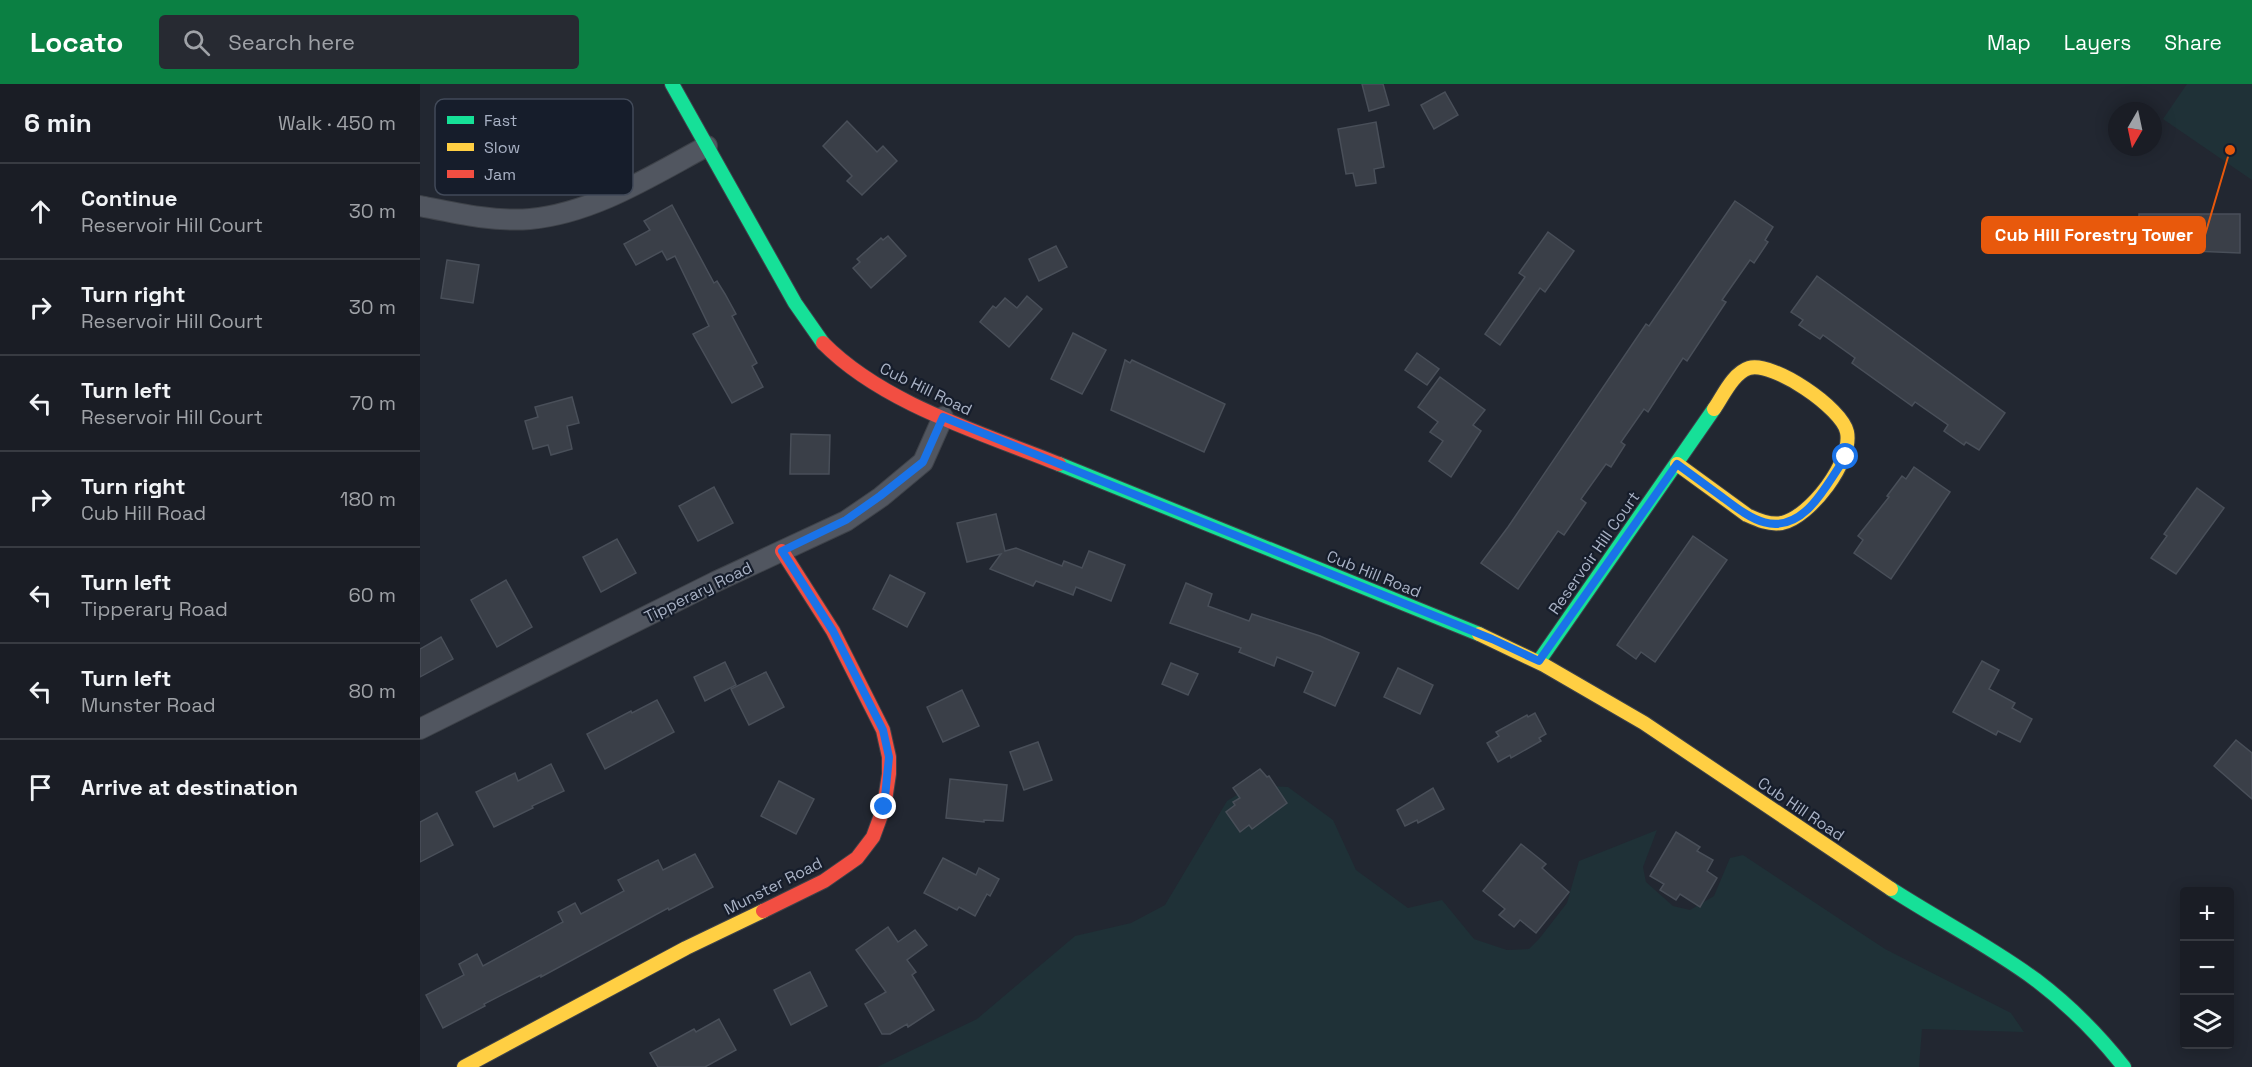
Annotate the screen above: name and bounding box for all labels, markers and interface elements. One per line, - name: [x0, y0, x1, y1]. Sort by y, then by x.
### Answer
- search box: [159, 15, 579, 69]
- text: Locato: [30, 24, 123, 60]
- icon: search: [180, 26, 213, 59]
- text: Search here: [228, 28, 355, 56]
- text: Map: [1987, 29, 2031, 56]
- text: Layers: [2064, 29, 2131, 56]
- text: Share: [2164, 29, 2222, 56]
- legend: [435, 99, 633, 195]
- north arrow: [2108, 102, 2162, 156]
- text: 6 min: [24, 106, 92, 140]
- text: Walk · 450 m: [278, 110, 396, 136]
- text: Fast: [484, 110, 517, 131]
- text: Slow: [484, 137, 520, 158]
- text: Jam: [484, 164, 516, 185]
- text: Continue: [81, 184, 177, 212]
- icon: ahead: [24, 195, 57, 228]
- text: 30 m: [349, 198, 396, 224]
- text: Reservoir Hill Court: [81, 212, 263, 238]
- callout: Cub Hill Forestry Tower: [1982, 217, 2205, 253]
- text: Cub Hill Forestry Tower: [1995, 223, 2193, 246]
- text: Turn right: [81, 280, 186, 308]
- icon: right: [24, 291, 57, 324]
- text: 30 m: [349, 294, 396, 320]
- text: Reservoir Hill Court: [81, 308, 263, 334]
- street label: Cub Hill Road: [876, 358, 976, 420]
- text: Turn left: [81, 376, 171, 404]
- icon: left: [24, 387, 57, 420]
- text: 70 m: [350, 390, 396, 416]
- text: Reservoir Hill Court: [81, 404, 263, 430]
- route start: [1832, 443, 1858, 469]
- text: Turn right: [81, 472, 186, 500]
- icon: right: [24, 483, 57, 516]
- text: 180 m: [340, 486, 396, 512]
- street label: Reservoir Hill Court: [1544, 487, 1644, 619]
- text: Cub Hill Road: [81, 500, 206, 526]
- street label: Cub Hill Road: [1324, 546, 1424, 602]
- street label: Tipperary Road: [641, 557, 755, 627]
- text: Turn left: [81, 568, 171, 596]
- icon: left: [24, 579, 57, 612]
- text: 60 m: [349, 582, 396, 608]
- text: Tipperary Road: [81, 596, 228, 622]
- text: Turn left: [81, 664, 171, 692]
- icon: left: [24, 675, 57, 708]
- text: 80 m: [348, 678, 396, 704]
- text: Munster Road: [81, 692, 216, 718]
- icon: arrive: [24, 771, 57, 804]
- street label: Cub Hill Road: [1754, 772, 1848, 846]
- text: Arrive at destination: [81, 773, 298, 801]
- route end: [870, 793, 896, 819]
- street label: Munster Road: [720, 852, 826, 920]
- map controls: [2180, 887, 2234, 1049]
- button: +: [2180, 887, 2234, 941]
- button: −: [2180, 941, 2234, 995]
- button: layers: [2180, 995, 2234, 1049]

